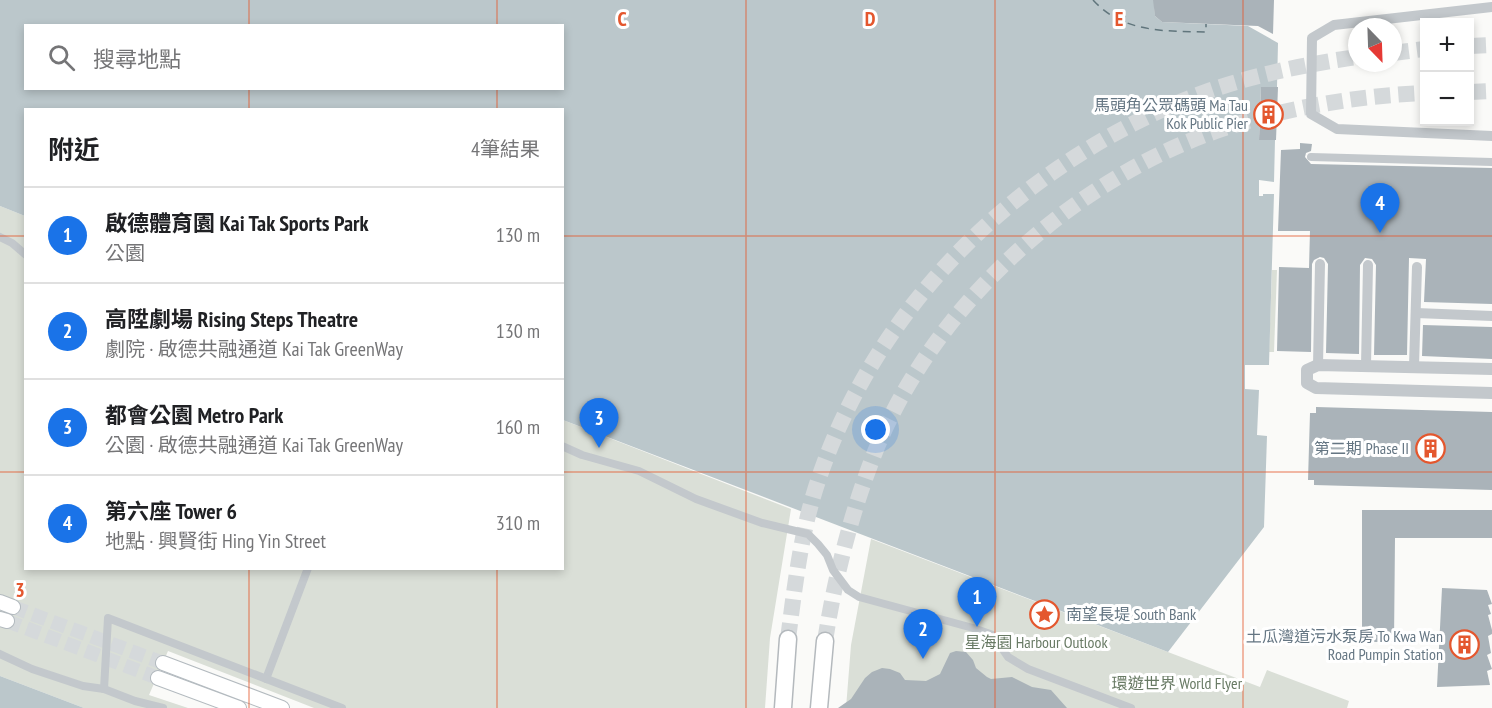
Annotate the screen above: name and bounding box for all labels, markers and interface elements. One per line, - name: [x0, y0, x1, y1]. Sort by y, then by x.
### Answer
- text: C: [617, 6, 627, 32]
- text: D: [865, 6, 876, 32]
- text: E: [1115, 6, 1123, 32]
- north arrow: [1348, 18, 1402, 72]
- map controls: [1420, 18, 1474, 126]
- button: +: [1420, 18, 1474, 72]
- search box: [24, 24, 564, 90]
- icon: search: [45, 41, 78, 74]
- text: 搜尋地點: [93, 45, 181, 73]
- button: −: [1420, 72, 1474, 126]
- place label: 馬頭角公眾碼頭 Ma Tau Kok Public Pier: [1094, 95, 1249, 133]
- building icon: 馬頭角公眾碼頭 Ma Tau Kok Public Pier: [1253, 98, 1285, 130]
- text: 附近: [48, 133, 100, 166]
- text: 4筆結果: [471, 136, 540, 162]
- pin: 4: [1360, 184, 1400, 233]
- text: 啟德體育園 Kai Tak Sports Park: [105, 209, 369, 237]
- text: 1: [63, 222, 72, 248]
- text: 130 m: [496, 222, 540, 248]
- text: 公園: [105, 240, 145, 266]
- text: 高陞劇場 Rising Steps Theatre: [105, 305, 358, 333]
- text: 2: [63, 318, 72, 344]
- text: 130 m: [496, 318, 540, 344]
- text: 劇院 · 啟德共融通道 Kai Tak GreenWay: [105, 336, 403, 362]
- pin: 3: [580, 398, 618, 448]
- text: 都會公園 Metro Park: [105, 401, 283, 429]
- text: 3: [63, 414, 72, 440]
- text: 160 m: [496, 414, 540, 440]
- your location: [861, 415, 890, 444]
- text: 公園 · 啟德共融通道 Kai Tak GreenWay: [105, 432, 403, 458]
- building icon: 第二期 Phase II: [1414, 432, 1446, 464]
- place label: 第二期 Phase II: [1314, 438, 1409, 458]
- text: 第六座 Tower 6: [105, 497, 237, 525]
- text: 4: [63, 510, 72, 536]
- text: 310 m: [496, 510, 540, 536]
- text: 地點 · 興賢街 Hing Yin Street: [105, 528, 326, 554]
- text: 3: [15, 577, 25, 603]
- pin: 1: [958, 578, 996, 627]
- place icon: 南望長堤 South Bank: [1029, 598, 1061, 630]
- place label: 南望長堤 South Bank: [1066, 604, 1197, 624]
- pin: 2: [904, 610, 942, 659]
- place label: 土瓜灣道污水泵房 To Kwa Wan Road Pumpin Station: [1246, 626, 1443, 664]
- building icon: 土瓜灣道污水泵房 To Kwa Wan Road Pumpin Station: [1448, 629, 1480, 661]
- park label: 星海園 Harbour Outlook: [964, 632, 1108, 652]
- park label: 環遊世界 World Flyer: [1112, 673, 1243, 693]

